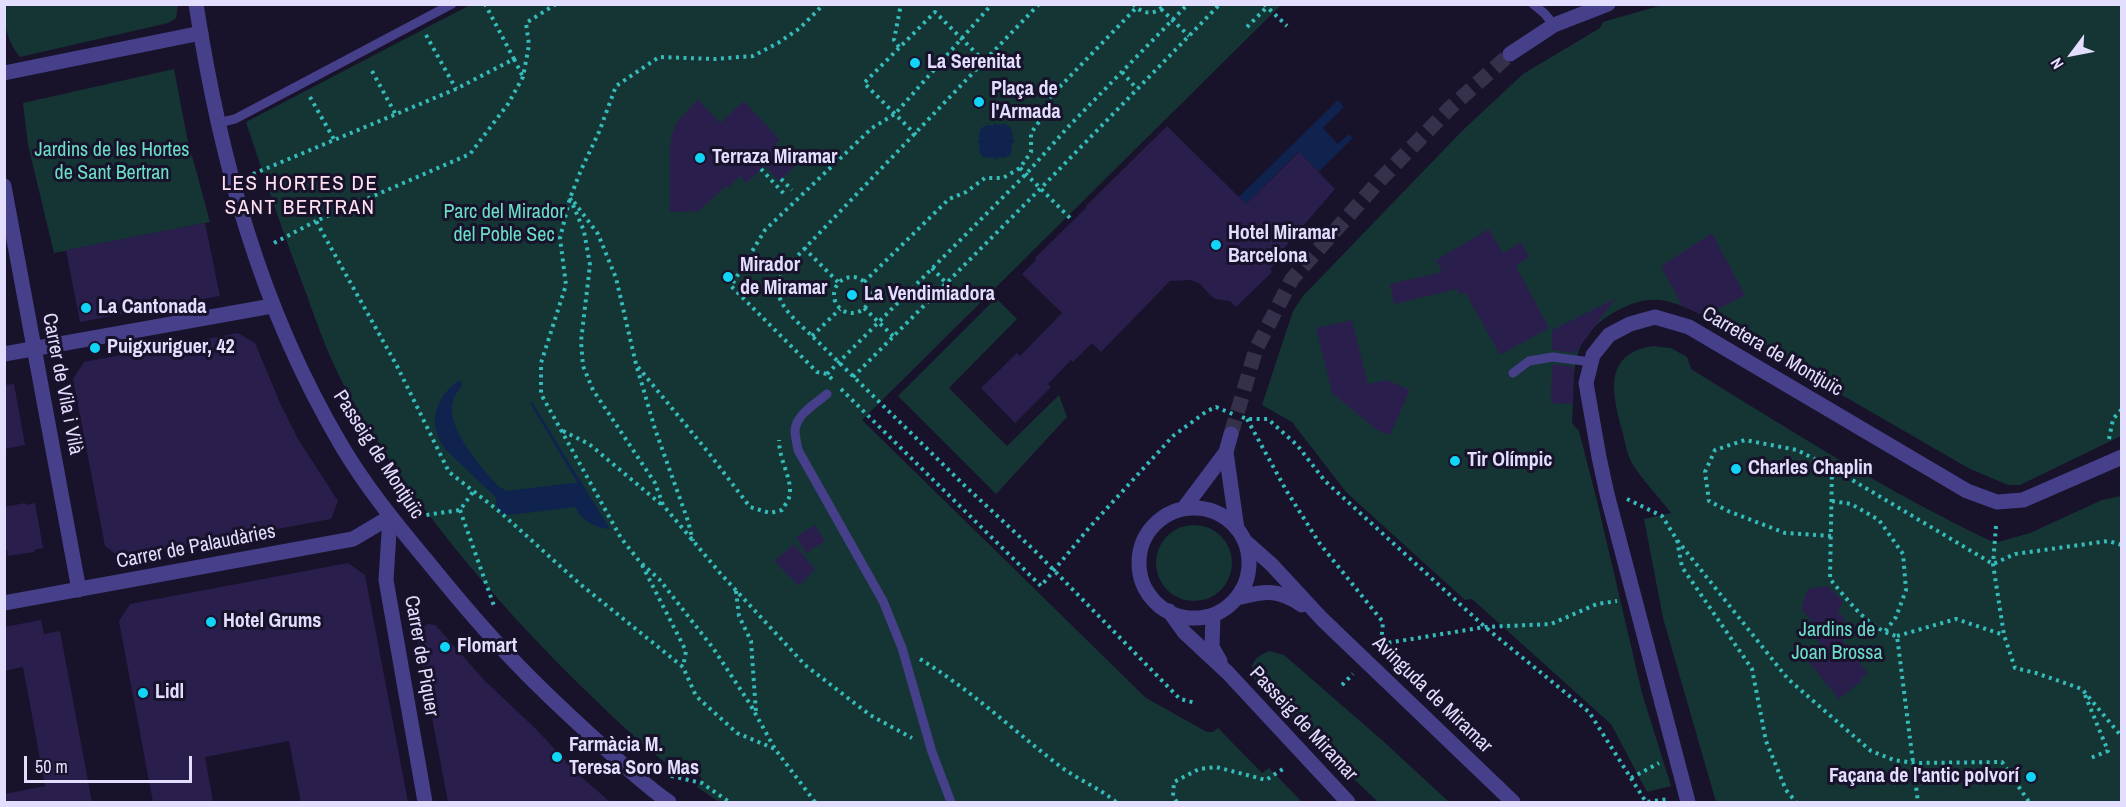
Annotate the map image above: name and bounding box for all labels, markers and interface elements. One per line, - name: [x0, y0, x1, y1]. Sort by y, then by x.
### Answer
- north arrow: [2042, 24, 2102, 84]
- place label: La Serenitat: [927, 51, 1021, 75]
- text: N: [2045, 54, 2069, 73]
- marker: La Serenitat: [908, 56, 922, 70]
- place label: Plaça de l'Armada: [991, 78, 1061, 125]
- marker: Plaça de l'Armada: [972, 95, 986, 109]
- park label: Jardins de les Hortes de Sant Bertran: [35, 139, 189, 186]
- place label: Terraza Miramar: [712, 146, 837, 170]
- marker: Terraza Miramar: [693, 151, 707, 165]
- district label: LES HORTES DE SANT BERTRAN: [221, 171, 379, 221]
- park label: Parc del Mirador del Poble Sec: [443, 201, 565, 248]
- place label: Hotel Miramar Barcelona: [1228, 222, 1337, 269]
- marker: Hotel Miramar Barcelona: [1209, 238, 1223, 252]
- place label: Mirador de Miramar: [740, 254, 827, 301]
- marker: Mirador de Miramar: [721, 270, 735, 284]
- place label: La Vendimiadora: [864, 283, 995, 307]
- marker: La Vendimiadora: [845, 288, 859, 302]
- place label: La Cantonada: [98, 296, 206, 320]
- marker: La Cantonada: [79, 301, 93, 315]
- street label: Carretera de Montjuïc: [1697, 302, 1847, 402]
- street label: Carrer de Vila i Vilà: [37, 311, 87, 457]
- place label: Puigxuriguer, 42: [107, 336, 235, 360]
- marker: Puigxuriguer, 42: [88, 341, 102, 355]
- street label: Passeig de Montjuïc: [327, 386, 429, 524]
- place label: Tir Olímpic: [1467, 449, 1552, 473]
- marker: Tir Olímpic: [1448, 454, 1462, 468]
- place label: Charles Chaplin: [1748, 457, 1873, 481]
- marker: Charles Chaplin: [1729, 462, 1743, 476]
- street label: Carrer de Palaudàries: [115, 520, 277, 574]
- street label: Carrer de Piquer: [399, 594, 443, 718]
- place label: Hotel Grums: [223, 610, 321, 634]
- marker: Hotel Grums: [204, 615, 218, 629]
- park label: Jardins de Joan Brossa: [1791, 619, 1883, 666]
- street label: Avinguda de Miramar: [1367, 632, 1497, 758]
- place label: Flomart: [457, 635, 517, 659]
- marker: Flomart: [438, 640, 452, 654]
- street label: Passeig de Miramar: [1244, 662, 1362, 786]
- place label: Lidl: [155, 681, 184, 705]
- marker: Lidl: [136, 686, 150, 700]
- place label: Farmàcia M. Teresa Soro Mas: [569, 734, 699, 781]
- scale bar: [27, 744, 195, 782]
- marker: Farmàcia M. Teresa Soro Mas: [550, 750, 564, 764]
- text: 50 m: [35, 754, 68, 779]
- place label: Façana de l'antic polvorí: [1829, 765, 2019, 789]
- marker: Façana de l'antic polvorí: [2024, 770, 2038, 784]

